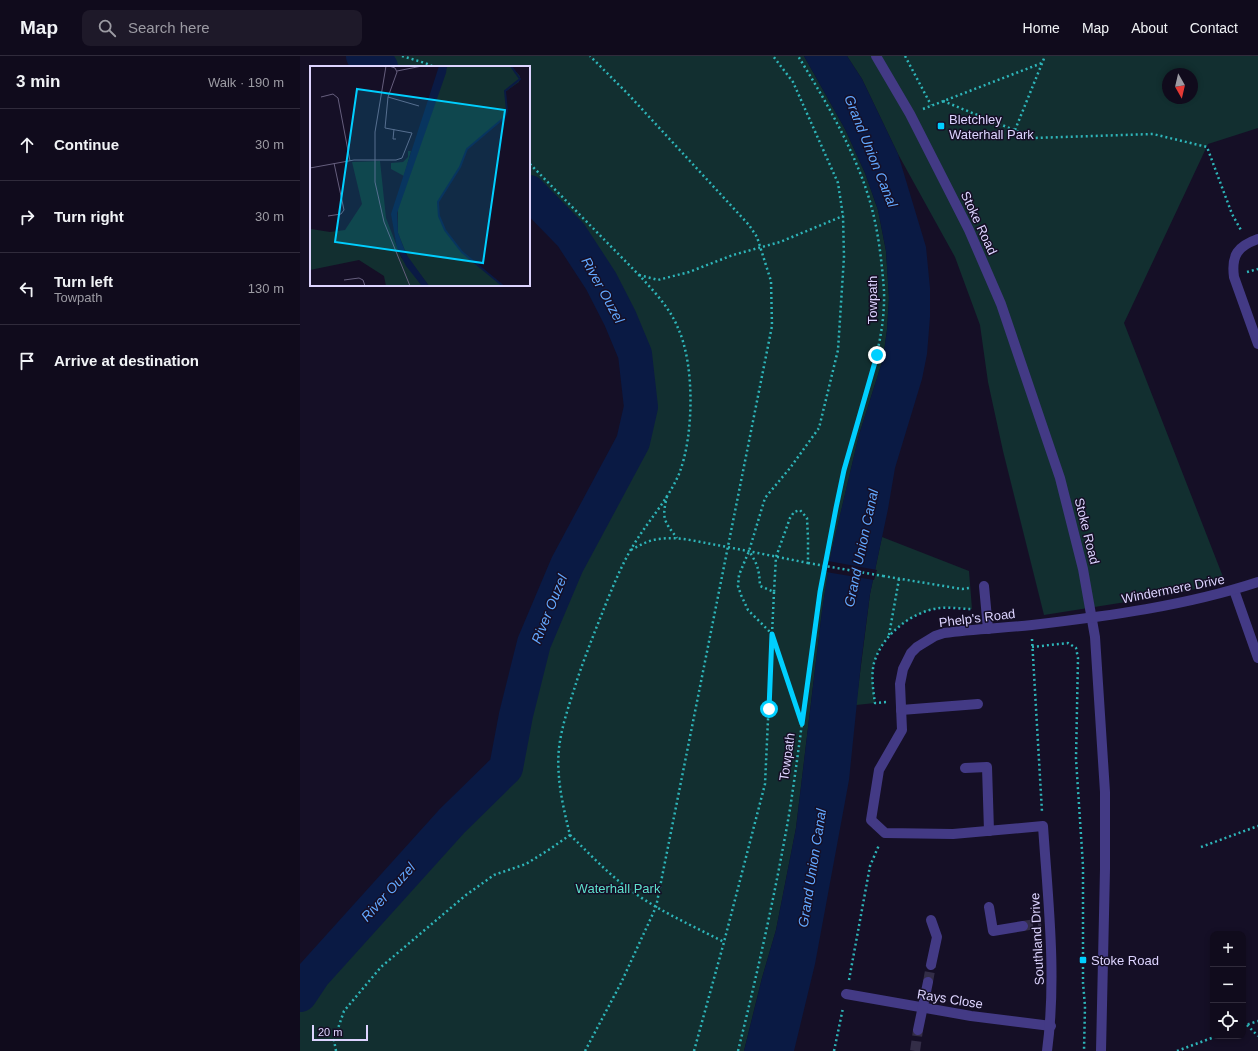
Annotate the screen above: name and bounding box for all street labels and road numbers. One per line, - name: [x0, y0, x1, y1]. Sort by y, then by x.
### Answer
- street label: Stoke Road: [958, 189, 1000, 257]
- street label: Towpath: [865, 276, 880, 324]
- street label: Stoke Road: [1072, 496, 1102, 566]
- street label: Windermere Drive: [1120, 572, 1226, 606]
- street label: Phelp's Road: [938, 606, 1016, 630]
- street label: Towpath: [776, 732, 798, 782]
- street label: Southland Drive: [1027, 892, 1047, 986]
- street label: Rays Close: [916, 986, 984, 1012]

